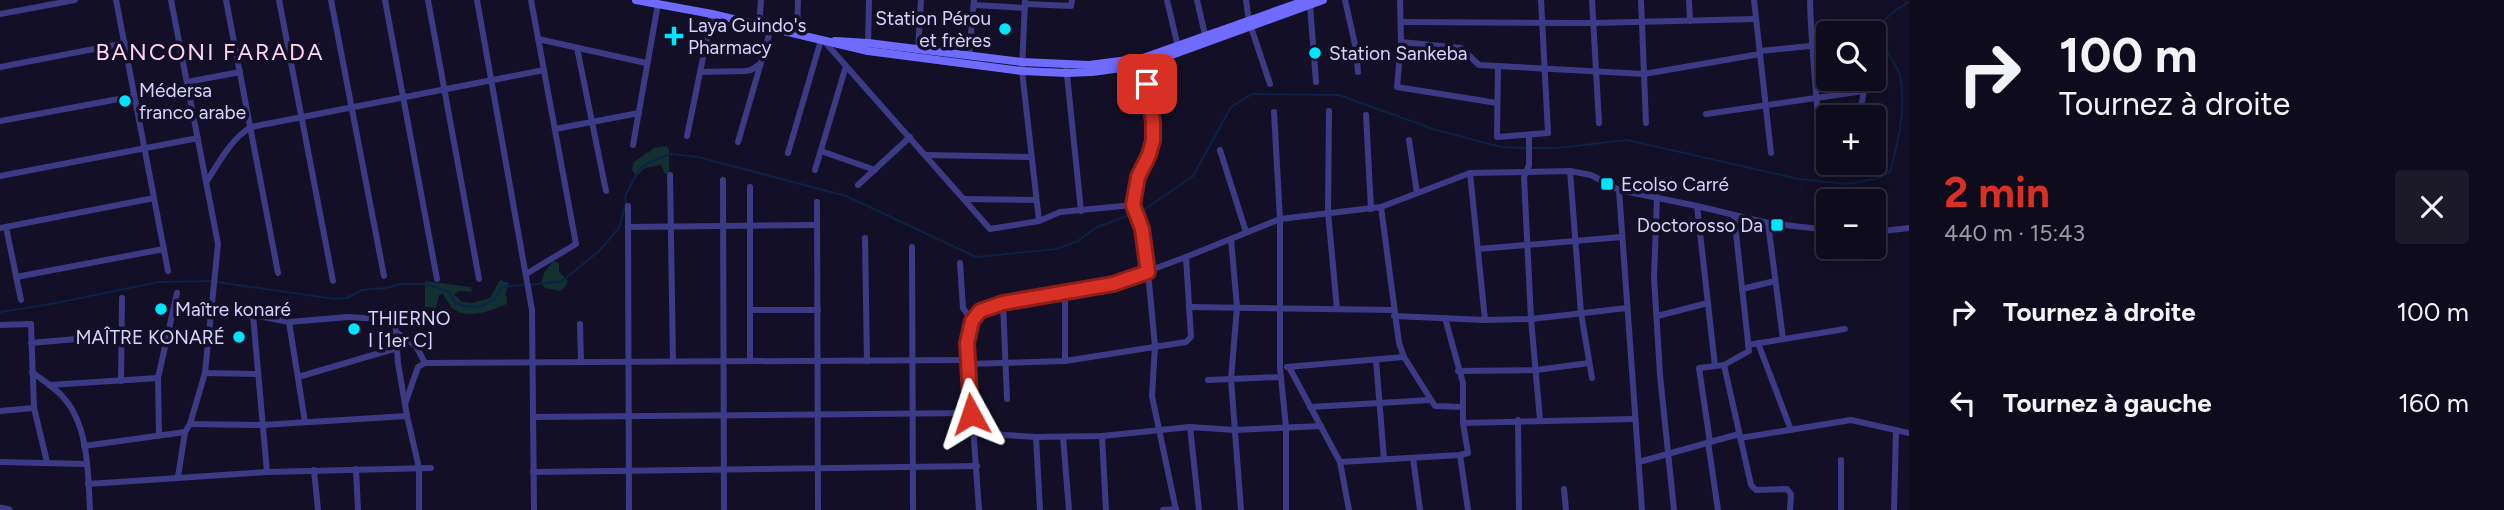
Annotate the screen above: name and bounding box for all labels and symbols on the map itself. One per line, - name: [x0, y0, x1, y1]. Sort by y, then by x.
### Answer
- place label: Station Pérou et frères: [875, 7, 991, 52]
- place label: Laya Guindo's Pharmacy: [688, 14, 807, 59]
- marker: Station Pérou et frères: [997, 21, 1013, 37]
- marker: Laya Guindo's Pharmacy: [666, 28, 682, 44]
- district label: BANCONI FARADA: [95, 38, 325, 66]
- place label: Station Sankeba: [1329, 42, 1468, 65]
- marker: Station Sankeba: [1307, 45, 1323, 61]
- pin: [1117, 54, 1177, 114]
- place label: Médersa franco arabe: [139, 79, 246, 124]
- marker: Médersa franco arabe: [117, 93, 133, 109]
- place label: Ecolso Carré: [1621, 173, 1729, 196]
- marker: Ecolso Carré: [1599, 176, 1615, 192]
- place label: Doctorosso Da: [1637, 214, 1763, 237]
- marker: Doctorosso Da: [1769, 217, 1785, 233]
- place label: Maître konaré: [175, 298, 291, 321]
- marker: Maître konaré: [153, 301, 169, 317]
- place label: THIERNO I [1er C]: [368, 307, 451, 352]
- marker: THIERNO I [1er C]: [346, 321, 362, 337]
- place label: MAÎTRE KONARÉ: [76, 326, 225, 349]
- marker: MAÎTRE KONARÉ: [231, 329, 247, 345]
- position arrow: [934, 377, 1008, 451]

